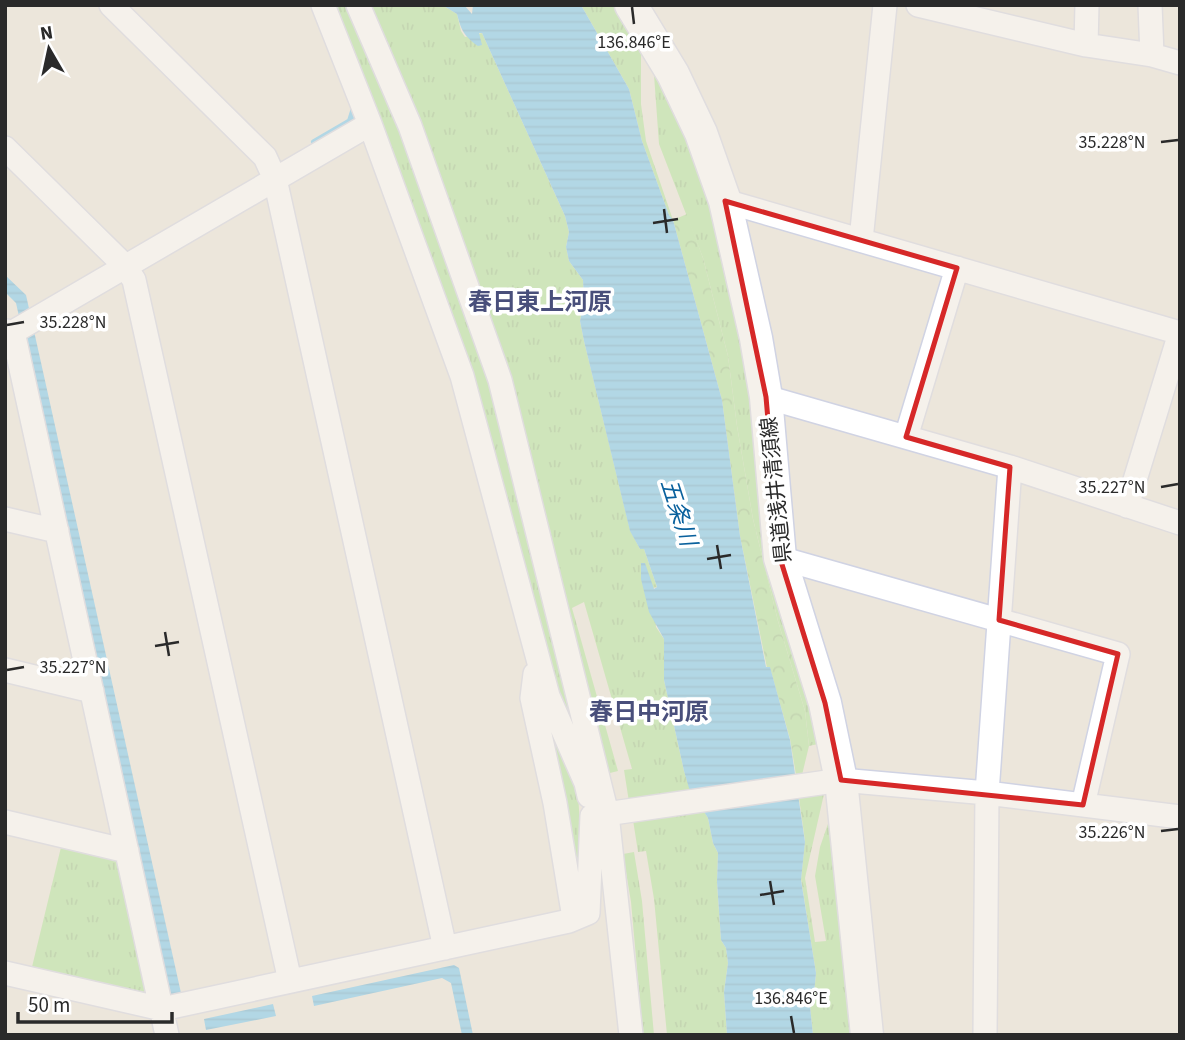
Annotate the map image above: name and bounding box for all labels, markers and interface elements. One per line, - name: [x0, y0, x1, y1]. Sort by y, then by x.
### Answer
- north arrow: [14, 14, 84, 84]
- text: N: [38, 19, 55, 48]
- text: 136.846°E: [597, 30, 671, 55]
- text: 35.228°N: [1079, 130, 1145, 155]
- district label: 春日東上河原: [468, 285, 612, 320]
- text: 35.228°N: [40, 310, 106, 335]
- street label: 県道浅井清須線: [753, 415, 799, 565]
- water label: 五条川: [652, 474, 706, 553]
- text: 35.227°N: [1079, 475, 1145, 500]
- text: 35.227°N: [40, 655, 106, 680]
- district label: 春日中河原: [589, 695, 709, 730]
- text: 35.226°N: [1079, 820, 1145, 845]
- scale bar: [18, 981, 172, 1025]
- text: 136.846°E: [754, 986, 828, 1011]
- text: 50 m: [28, 990, 70, 1020]

